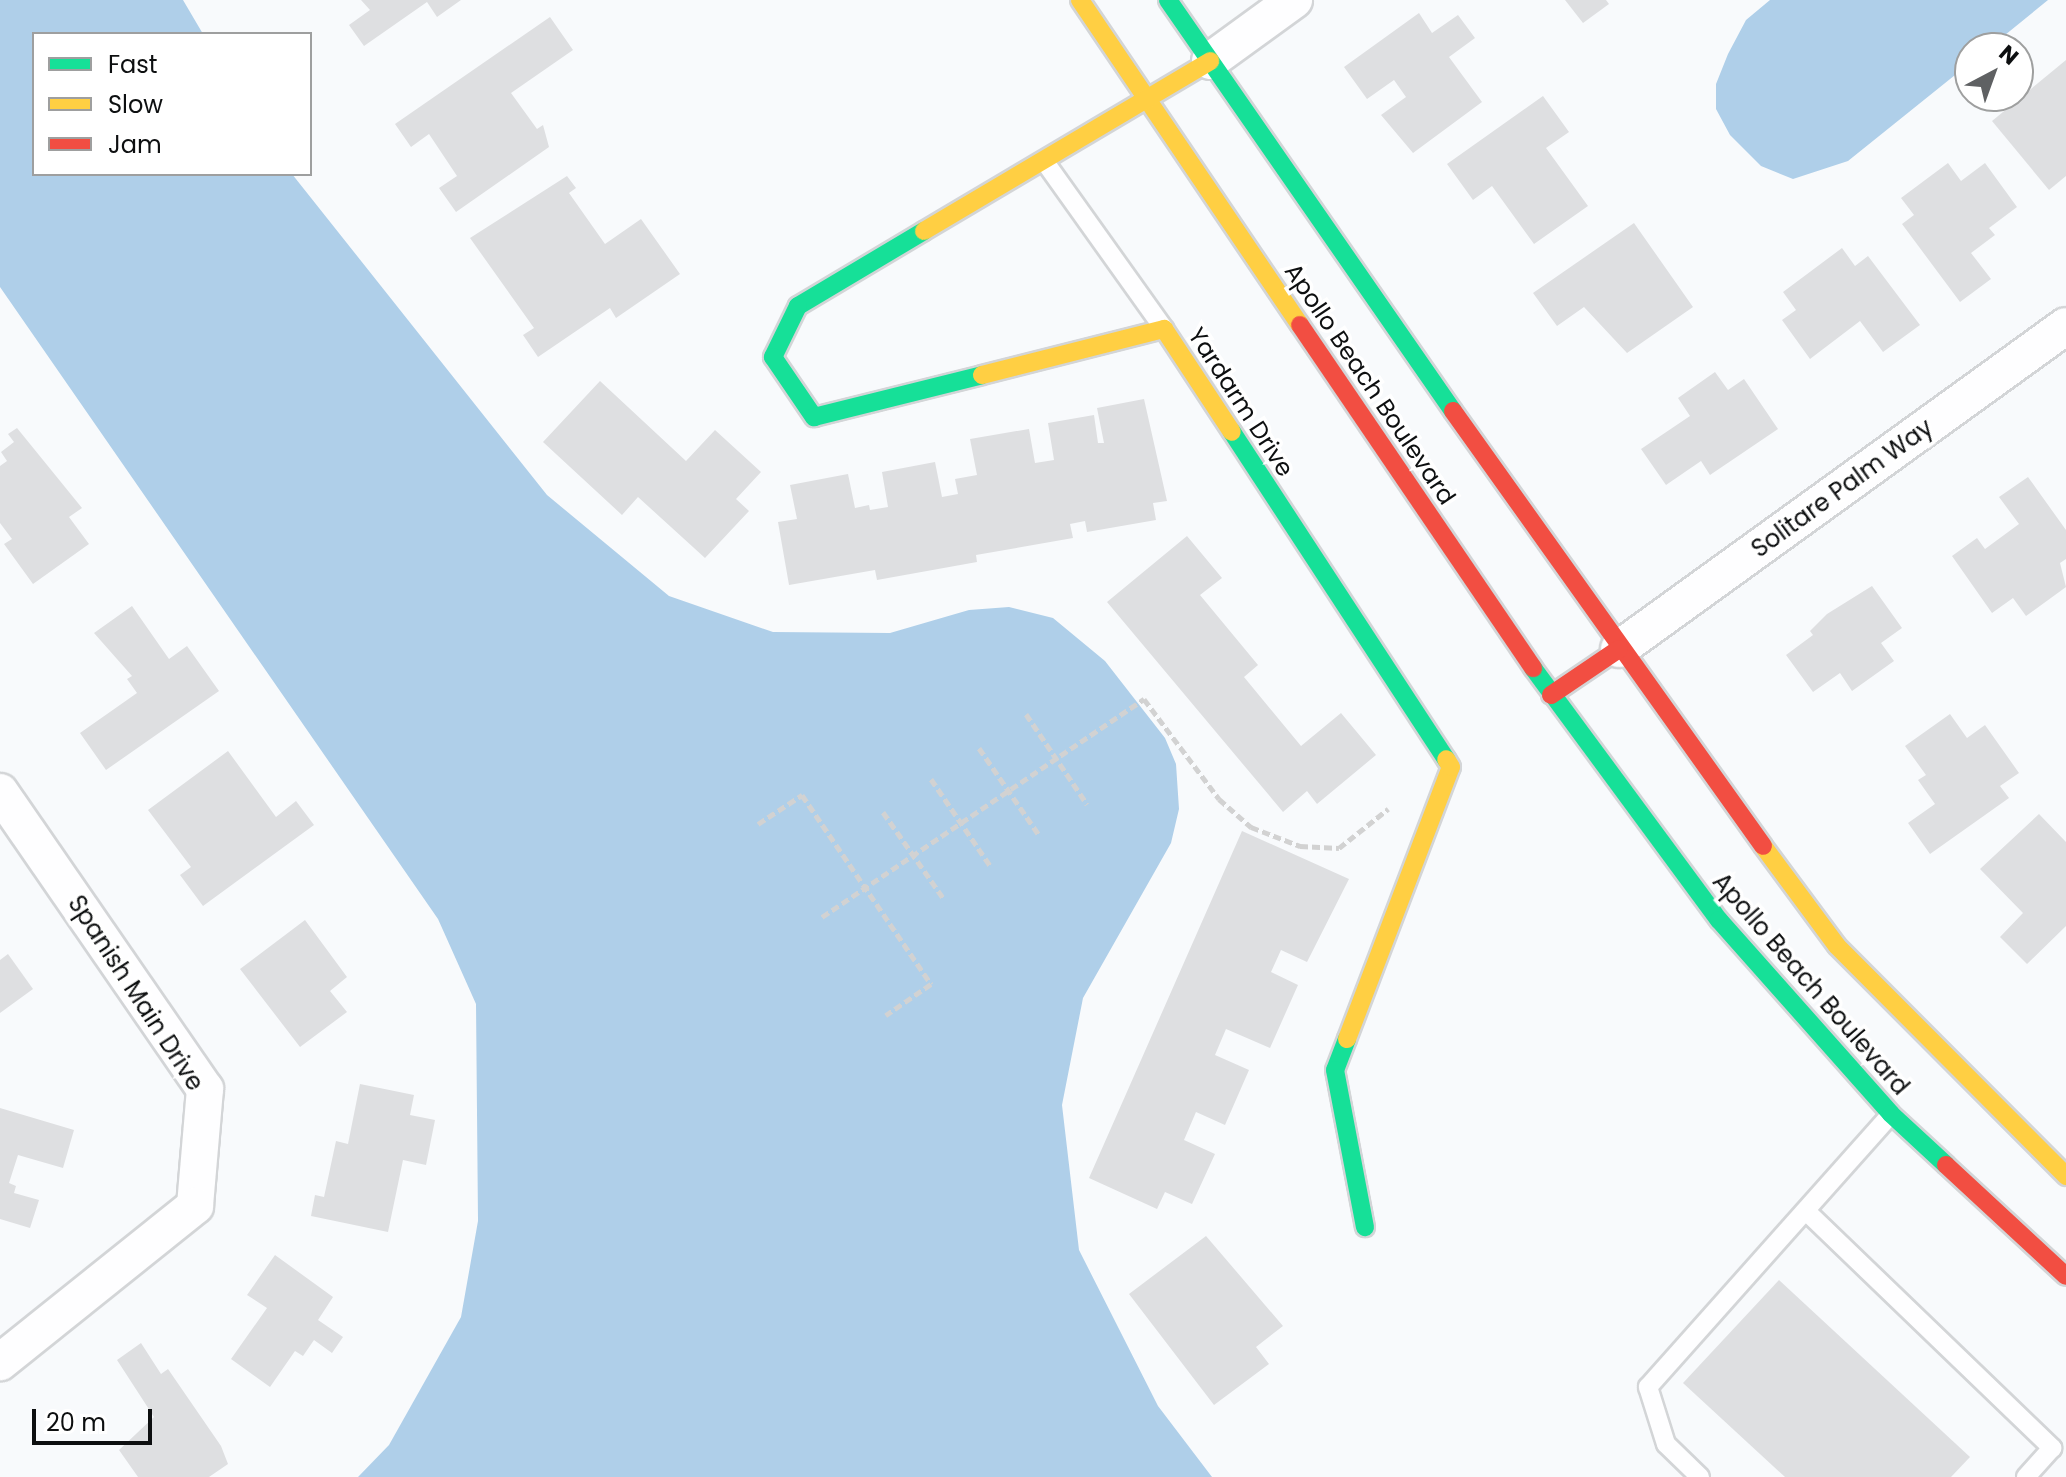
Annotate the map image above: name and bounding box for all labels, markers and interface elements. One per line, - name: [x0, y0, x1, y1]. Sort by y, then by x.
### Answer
- legend: [32, 32, 312, 176]
- north arrow: [1954, 32, 2034, 112]
- text: N: [1992, 38, 2025, 72]
- text: Fast: [108, 48, 158, 81]
- text: Slow: [108, 88, 163, 121]
- text: Jam: [108, 128, 162, 161]
- street label: Apollo Beach Boulevard: [1278, 258, 1462, 510]
- street label: Yardarm Drive: [1182, 322, 1300, 482]
- street label: Solitare Palm Way: [1746, 413, 1938, 563]
- street label: Apollo Beach Boulevard: [1707, 867, 1915, 1101]
- street label: Spanish Main Drive: [62, 890, 210, 1096]
- scale bar: [36, 1393, 156, 1443]
- text: 20 m: [46, 1406, 106, 1439]

